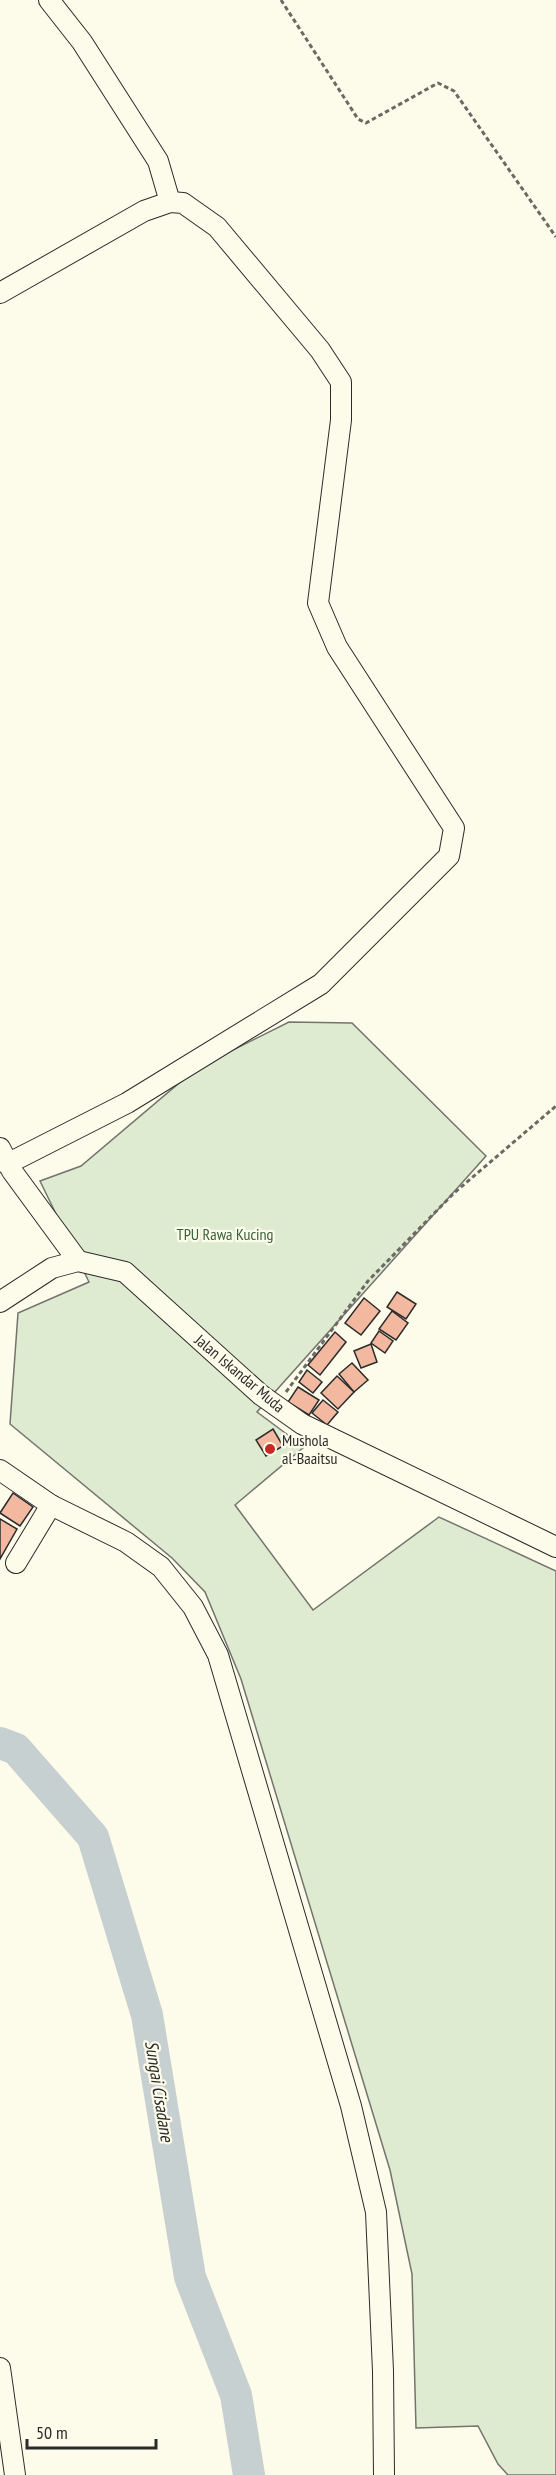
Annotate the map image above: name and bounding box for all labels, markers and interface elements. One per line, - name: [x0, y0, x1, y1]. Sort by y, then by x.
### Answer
- park label: TPU Rawa Kucing: [176, 1224, 274, 1244]
- street label: Jalan Iskandar Muda: [190, 1329, 289, 1416]
- place label: Mushola al-Baaitsu: [282, 1430, 337, 1468]
- marker: Mushola al-Baaitsu: [263, 1442, 277, 1456]
- water label: Sungai Cisadane: [140, 2039, 179, 2145]
- scale bar: [27, 2412, 156, 2450]
- text: 50 m: [36, 2421, 68, 2444]

